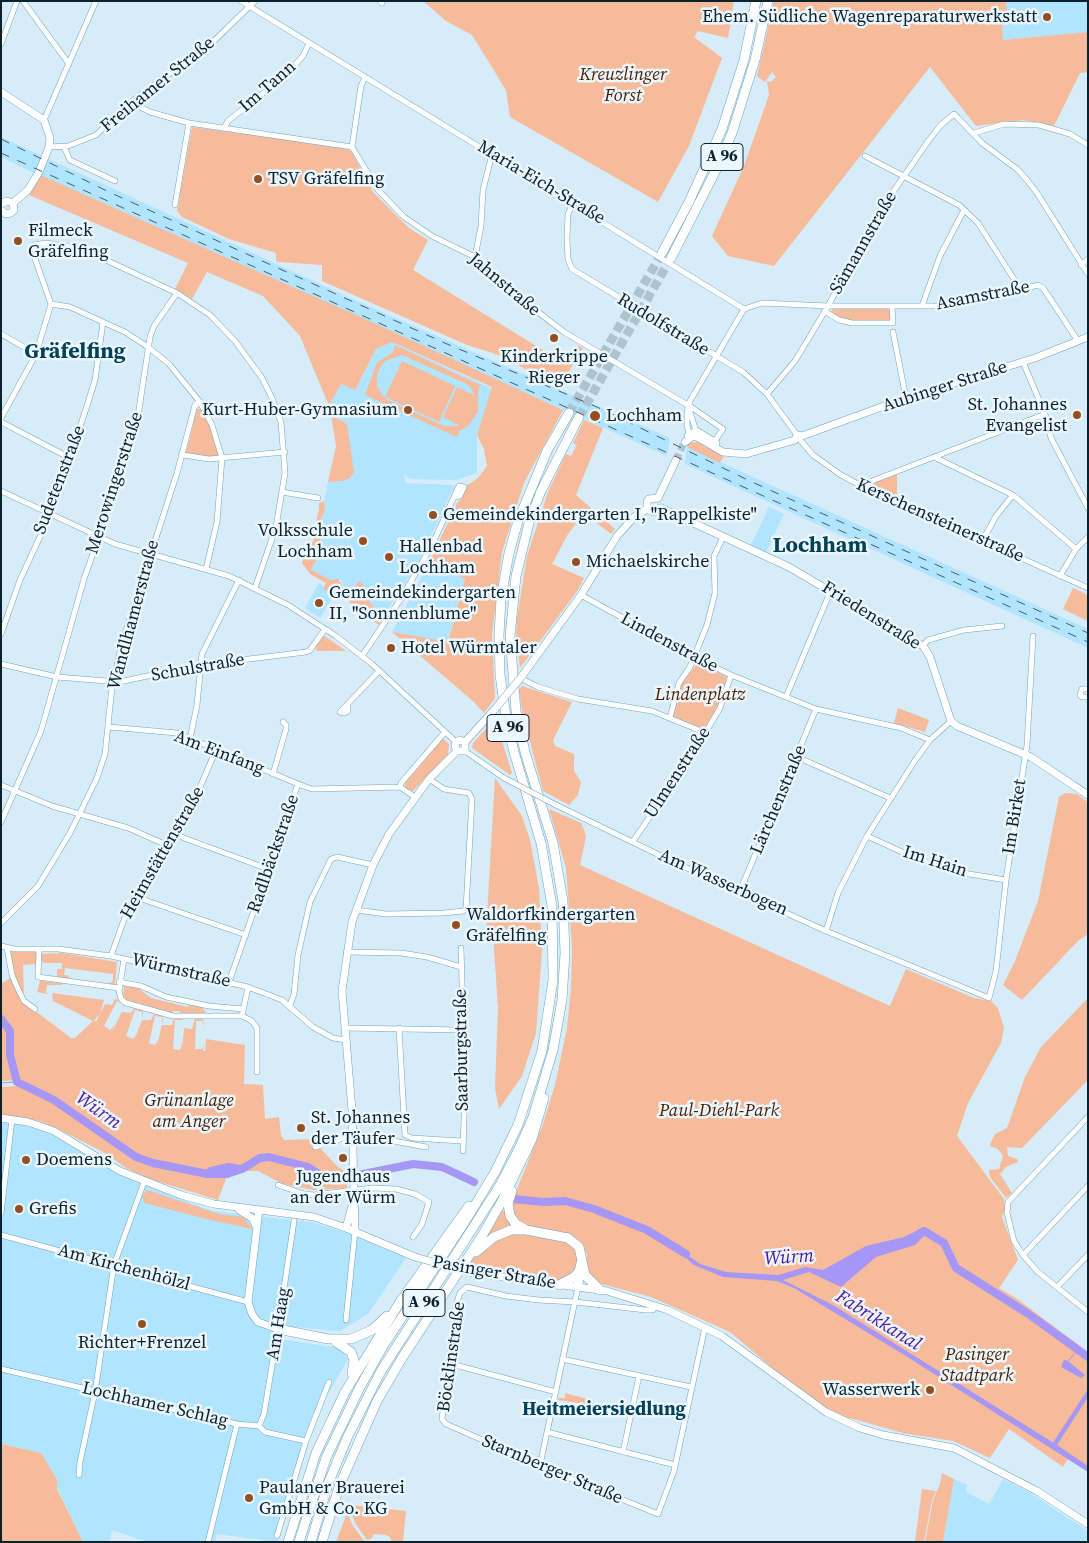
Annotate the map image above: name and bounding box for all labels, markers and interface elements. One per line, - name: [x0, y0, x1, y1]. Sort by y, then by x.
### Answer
- place label: Ehem. Südliche Wagenreparaturwerkstatt: [702, 6, 1037, 28]
- marker: Ehem. Südliche Wagenreparaturwerkstatt: [1041, 11, 1053, 23]
- street label: Freihamer Straße: [97, 32, 219, 138]
- street label: Im Tann: [235, 57, 301, 117]
- park label: Kreuzlinger Forst: [579, 64, 667, 106]
- street label: Maria-Eich-Straße: [473, 136, 609, 230]
- road number: A 96: [701, 144, 743, 170]
- place label: TSV Gräfelfing: [268, 168, 384, 190]
- marker: TSV Gräfelfing: [252, 173, 264, 185]
- street label: Sämannstraße: [826, 188, 902, 298]
- place label: Filmeck Gräfelfing: [28, 220, 108, 262]
- marker: Filmeck Gräfelfing: [12, 235, 24, 247]
- street label: Jahnstraße: [464, 249, 544, 321]
- street label: Asamstraße: [934, 276, 1032, 316]
- street label: Rudolfstraße: [613, 289, 713, 361]
- marker: Kinderkrippe Rieger: [548, 332, 560, 344]
- district label: Gräfelfing: [24, 339, 126, 365]
- place label: Kinderkrippe Rieger: [500, 346, 608, 388]
- street label: Aubinger Straße: [880, 357, 1010, 417]
- place label: St. Johannes Evangelist: [968, 394, 1067, 436]
- place label: Kurt-Huber-Gymnasium: [202, 399, 398, 421]
- marker: Kurt-Huber-Gymnasium: [402, 404, 414, 416]
- place label: Lochham: [606, 405, 682, 427]
- street label: Merowingerstraße: [82, 409, 148, 557]
- marker: Lochham: [588, 409, 602, 423]
- marker: St. Johannes Evangelist: [1071, 409, 1083, 421]
- street label: Sudetenstraße: [29, 423, 91, 537]
- street label: Kerschensteinerstraße: [853, 474, 1027, 568]
- place label: Gemeindekindergarten I, "Rappelkiste": [443, 504, 757, 526]
- marker: Gemeindekindergarten I, "Rappelkiste": [427, 509, 439, 521]
- place label: Volksschule Lochham: [257, 520, 353, 562]
- district label: Lochham: [773, 533, 867, 559]
- marker: Volksschule Lochham: [357, 535, 369, 547]
- place label: Hallenbad Lochham: [399, 536, 483, 578]
- street label: Wandlhamerstraße: [104, 538, 164, 692]
- marker: Hallenbad Lochham: [383, 551, 395, 563]
- place label: Michaelskirche: [586, 551, 709, 573]
- marker: Michaelskirche: [570, 556, 582, 568]
- street label: Friedenstraße: [818, 577, 924, 655]
- place label: Gemeindekindergarten II, "Sonnenblume": [329, 582, 516, 624]
- marker: Gemeindekindergarten II, "Sonnenblume": [313, 597, 325, 609]
- street label: Lindenstraße: [617, 608, 721, 678]
- place label: Hotel Würmtaler: [401, 637, 537, 659]
- marker: Hotel Würmtaler: [385, 642, 397, 654]
- street label: Schulstraße: [150, 649, 246, 687]
- park label: Lindenplatz: [655, 684, 745, 706]
- road number: A 96: [487, 714, 529, 741]
- street label: Ulmenstraße: [640, 723, 716, 823]
- street label: Am Einfang: [171, 726, 267, 780]
- street label: Lärchenstraße: [746, 742, 812, 858]
- street label: Im Birket: [998, 778, 1032, 856]
- street label: Heimstättenstraße: [116, 783, 210, 923]
- street label: Radlbäckstraße: [244, 792, 304, 916]
- street label: Im Hain: [900, 841, 970, 883]
- street label: Am Wasserbogen: [655, 845, 791, 921]
- place label: Waldorfkindergarten Gräfelfing: [466, 904, 635, 946]
- marker: Waldorfkindergarten Gräfelfing: [450, 919, 462, 931]
- street label: Würmstraße: [129, 949, 233, 993]
- street label: Saarburgstraße: [450, 989, 474, 1111]
- water label: Würm: [71, 1087, 125, 1135]
- park label: Grünanlage am Anger: [144, 1090, 234, 1132]
- park label: Paul-Diehl-Park: [659, 1100, 779, 1122]
- place label: St. Johannes der Täufer: [311, 1107, 410, 1150]
- marker: St. Johannes der Täufer: [295, 1122, 307, 1134]
- place label: Doemens: [36, 1149, 112, 1171]
- marker: Jugendhaus an der Würm: [337, 1152, 349, 1164]
- marker: Doemens: [20, 1154, 32, 1166]
- place label: Jugendhaus an der Würm: [290, 1166, 396, 1208]
- place label: Grefis: [29, 1198, 76, 1220]
- marker: Grefis: [13, 1203, 25, 1215]
- street label: Am Kirchenhölzl: [55, 1240, 193, 1296]
- water label: Würm: [763, 1245, 815, 1271]
- street label: Pasinger Straße: [430, 1251, 558, 1295]
- street label: Am Haag: [263, 1286, 295, 1362]
- water label: Fabrikkanal: [831, 1286, 925, 1356]
- road number: A 96: [403, 1290, 445, 1316]
- street label: Böcklinstraße: [434, 1300, 470, 1414]
- marker: Richter+Frenzel: [136, 1318, 148, 1330]
- place label: Richter+Frenzel: [78, 1332, 206, 1354]
- park label: Pasinger Stadtpark: [941, 1344, 1013, 1386]
- street label: Lochhamer Schlag: [80, 1378, 230, 1432]
- place label: Wasserwerk: [822, 1379, 920, 1401]
- marker: Wasserwerk: [924, 1384, 936, 1396]
- district label: Heitmeiersiedlung: [522, 1399, 686, 1421]
- street label: Starnberger Straße: [478, 1431, 626, 1509]
- place label: Paulaner Brauerei GmbH & Co. KG: [259, 1477, 405, 1520]
- marker: Paulaner Brauerei GmbH & Co. KG: [243, 1492, 255, 1504]

